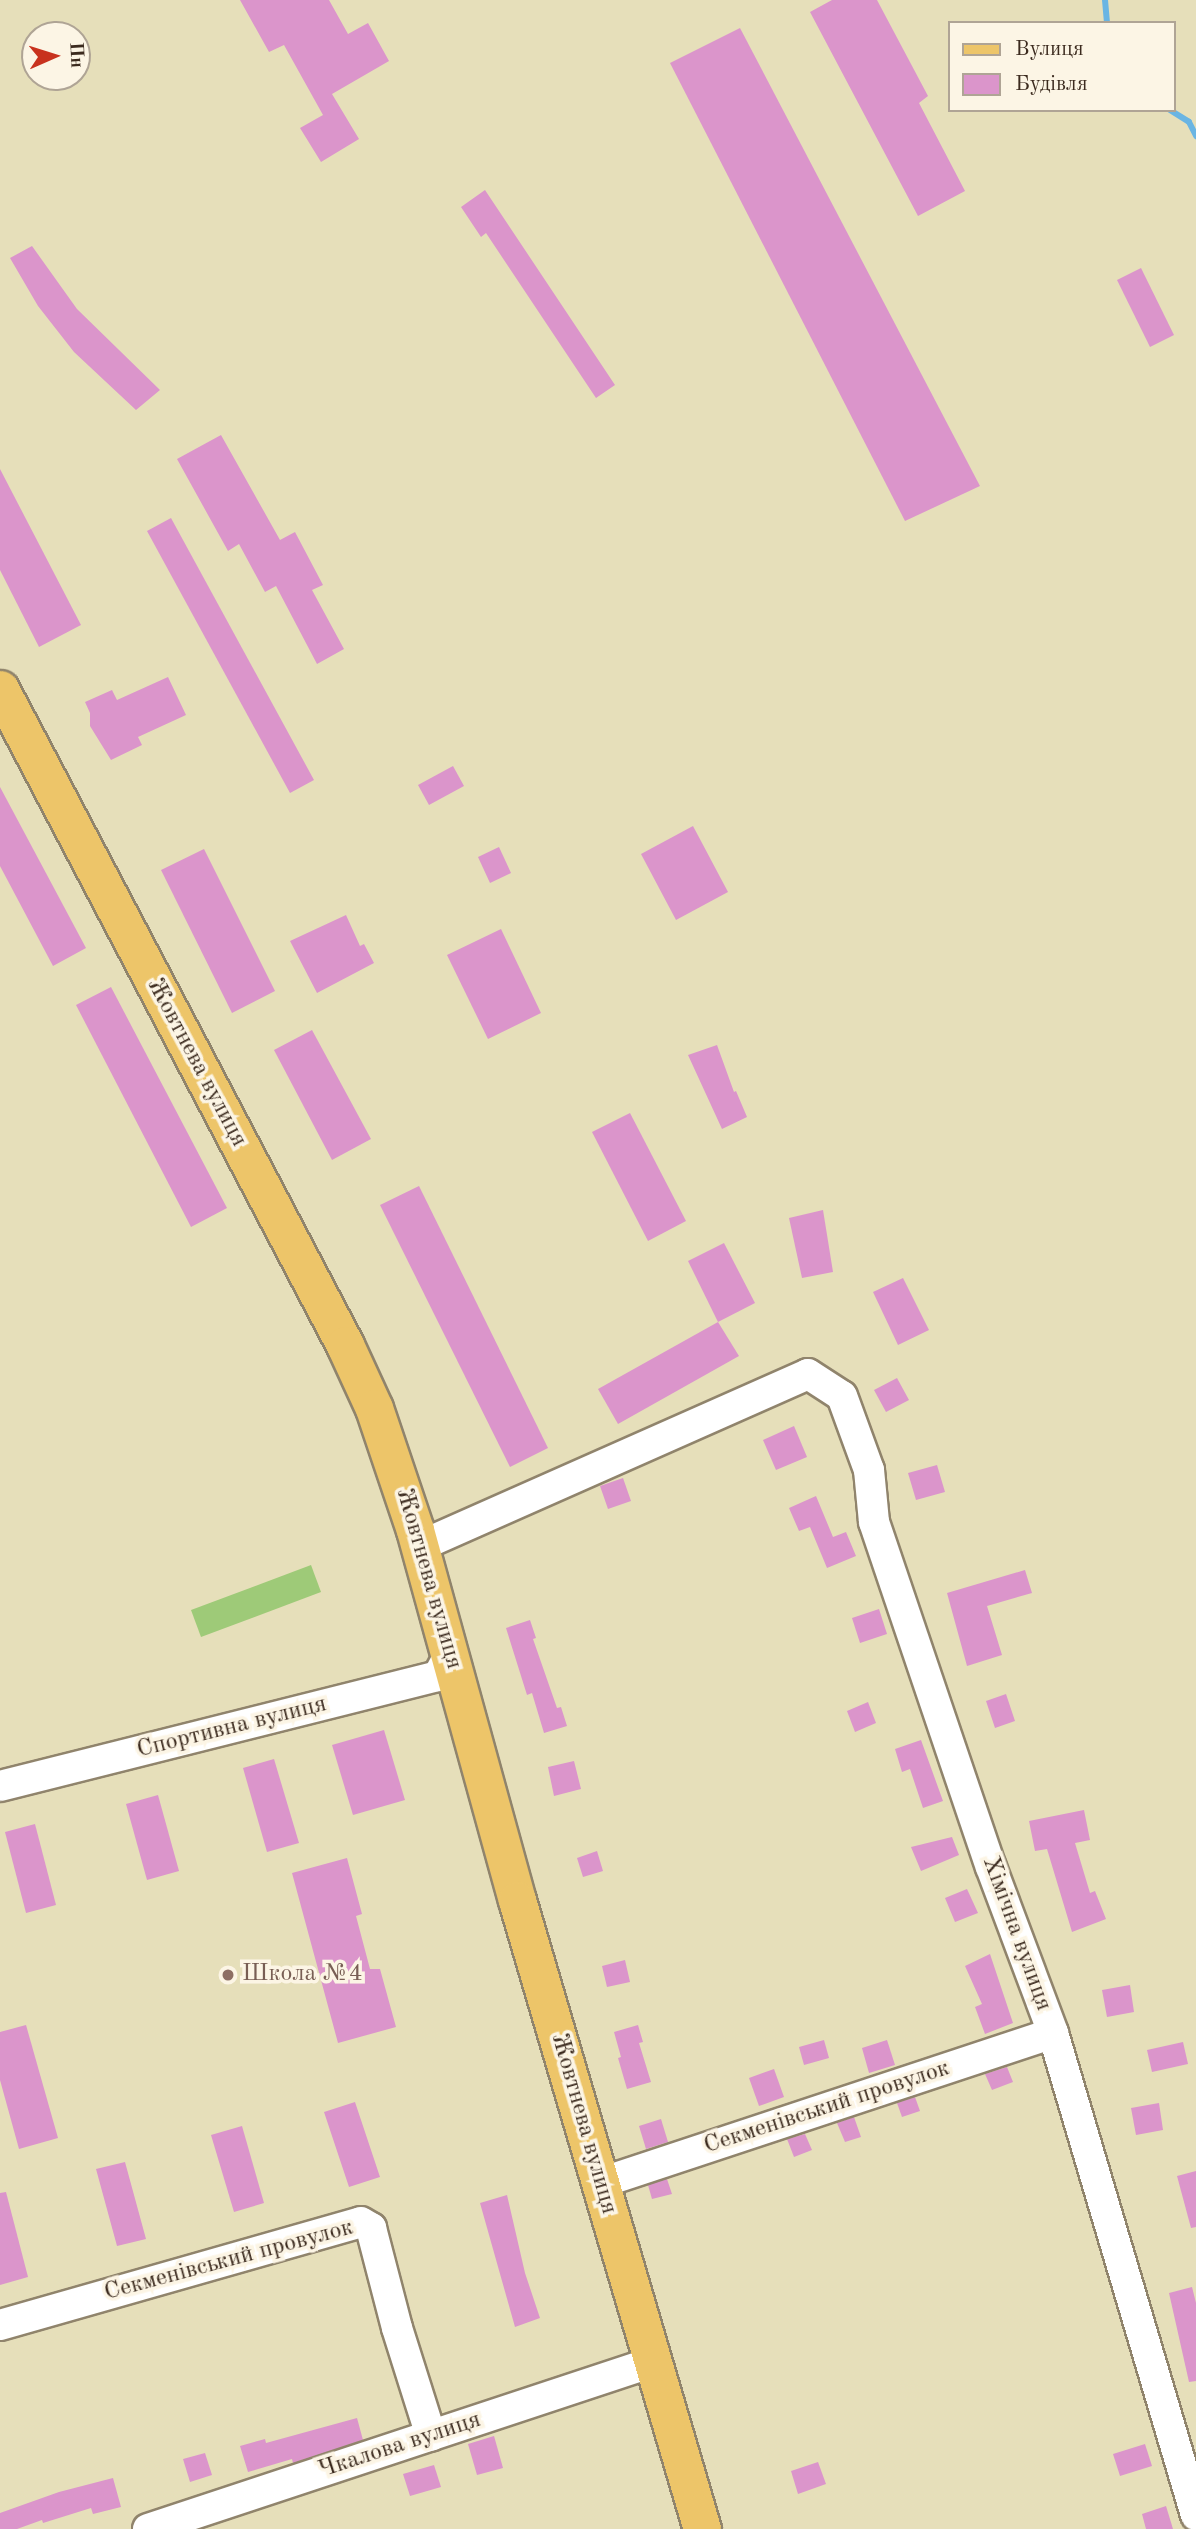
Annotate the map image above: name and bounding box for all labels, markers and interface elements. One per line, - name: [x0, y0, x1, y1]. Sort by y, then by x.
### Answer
- north arrow: [21, 21, 91, 91]
- legend: [948, 21, 1175, 112]
- text: Вулиця: [1015, 39, 1084, 60]
- text: Пн: [65, 41, 86, 69]
- text: Будівля: [1015, 74, 1088, 95]
- street label: Жовтнева вулиця: [139, 974, 253, 1152]
- street label: Жовтнева вулиця: [388, 1485, 468, 1673]
- street label: Спортивна вулиця: [134, 1690, 330, 1766]
- street label: Хімічна вулиця: [975, 1853, 1057, 2015]
- place label: Школа №4: [242, 1961, 363, 1989]
- marker: Школа №4: [220, 1967, 236, 1983]
- street label: Жовтнева вулиця: [543, 2030, 623, 2218]
- street label: Секменівський провулок: [701, 2055, 953, 2161]
- street label: Секменівський провулок: [101, 2214, 357, 2308]
- street label: Чкалова вулиця: [315, 2406, 485, 2486]

